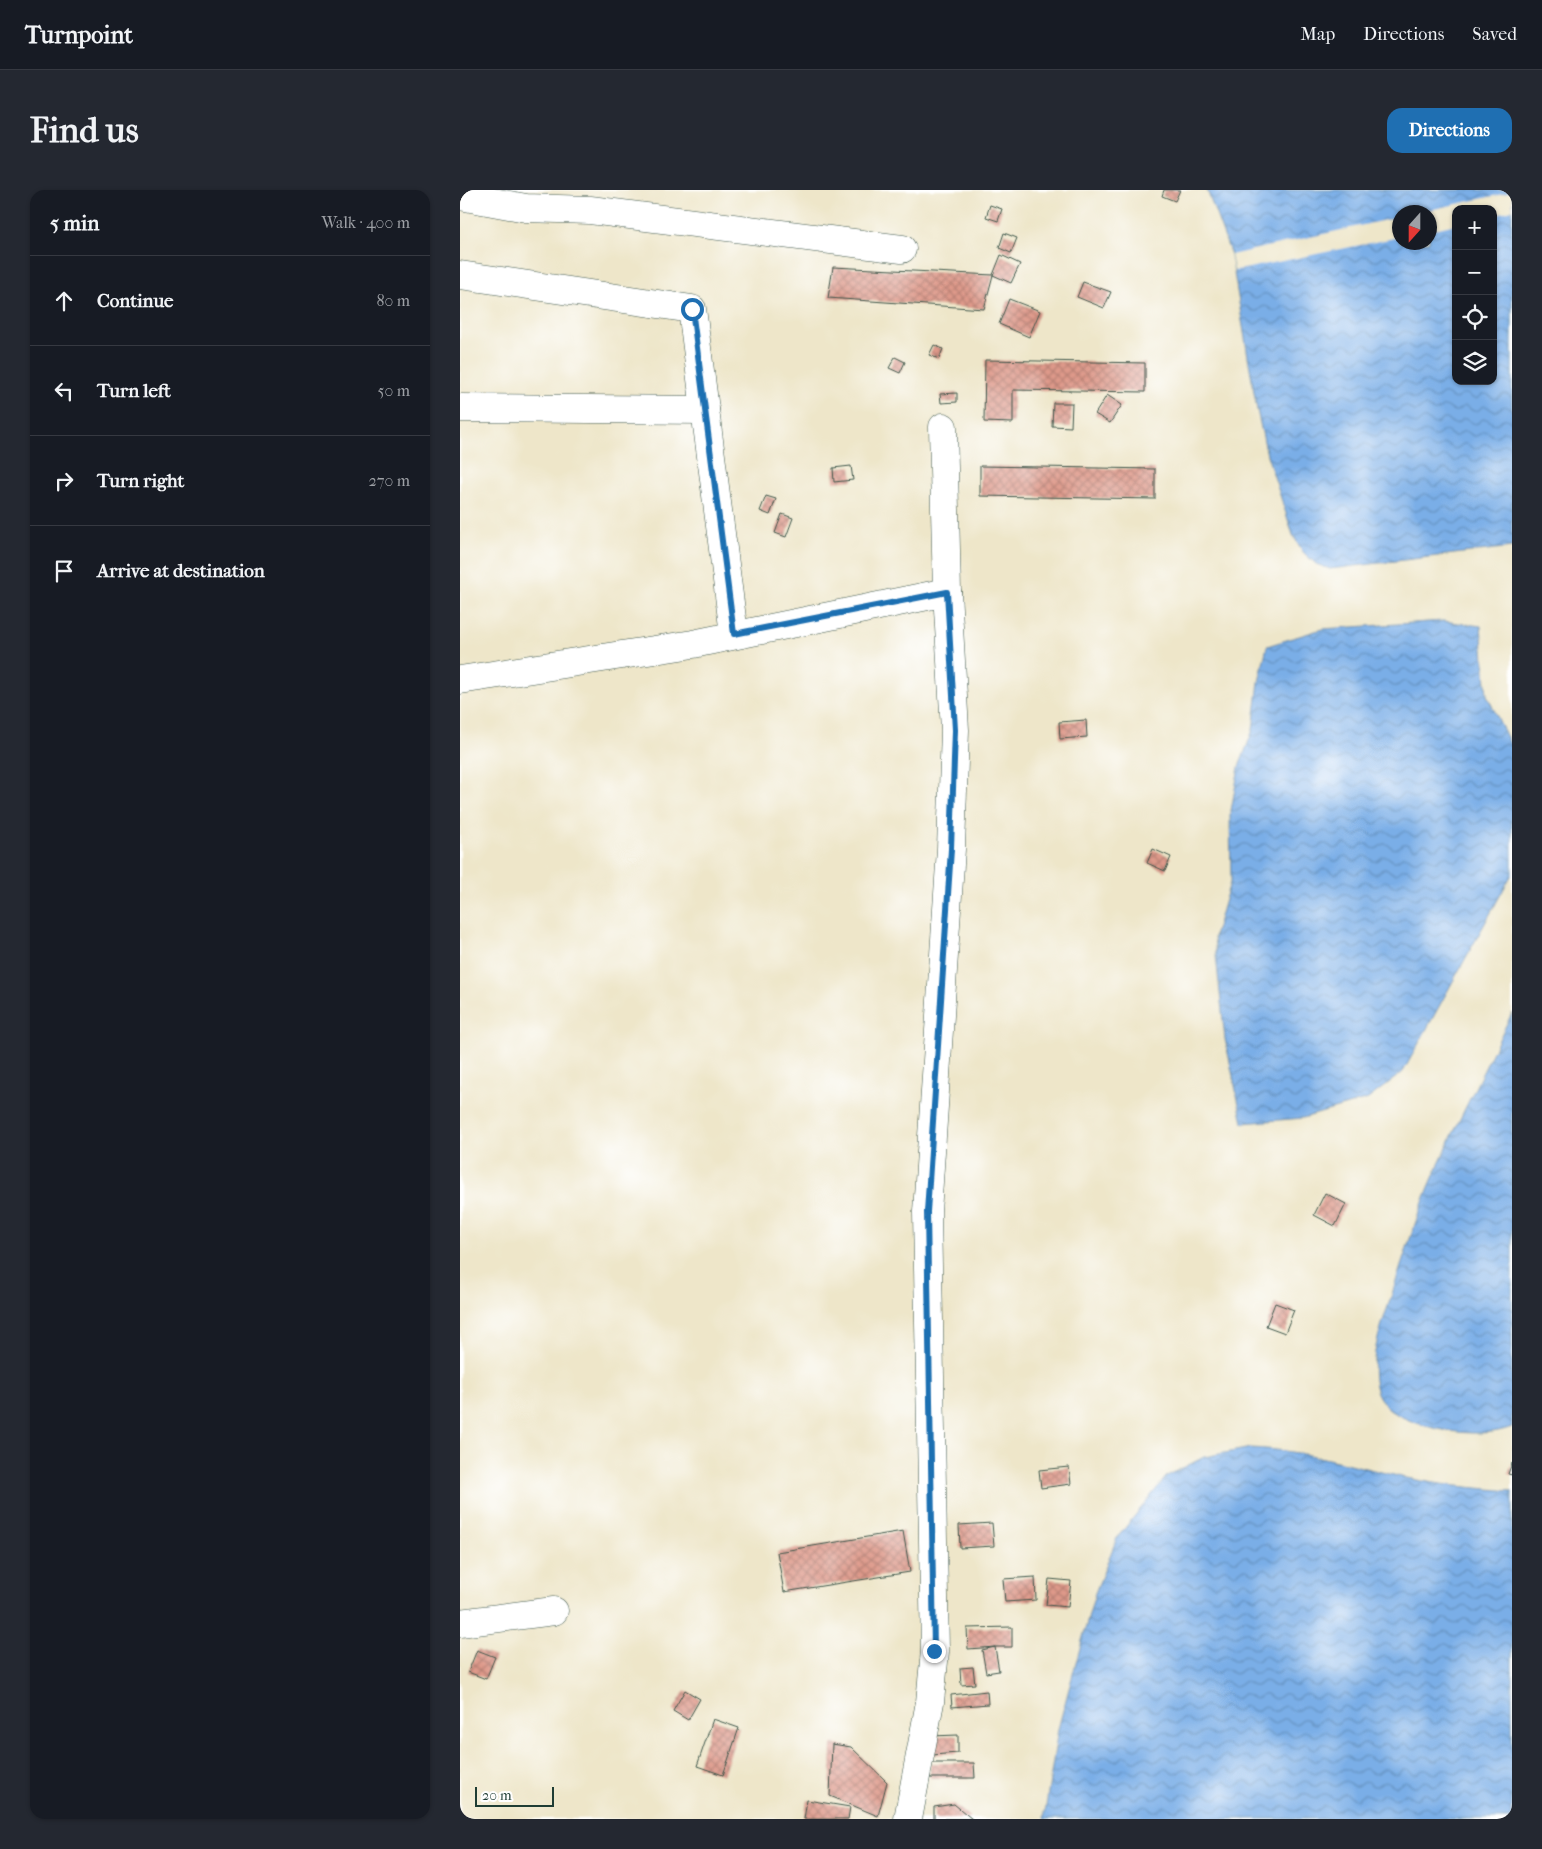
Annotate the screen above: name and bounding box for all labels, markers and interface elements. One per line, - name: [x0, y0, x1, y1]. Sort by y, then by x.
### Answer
- text: Turnpoint: [25, 21, 133, 49]
- text: Map: [1301, 24, 1335, 45]
- text: Directions: [1363, 24, 1444, 45]
- text: Saved: [1472, 24, 1517, 45]
- button: Directions: [1387, 108, 1512, 153]
- text: Find us: [30, 110, 139, 151]
- north arrow: [1392, 205, 1437, 250]
- map controls: [1452, 205, 1497, 385]
- button: +: [1452, 205, 1497, 250]
- text: 5 min: [50, 211, 99, 235]
- text: Walk · 400 m: [321, 213, 410, 232]
- button: −: [1452, 250, 1497, 295]
- icon: ahead: [50, 287, 78, 315]
- text: Continue: [97, 290, 173, 312]
- text: 80 m: [376, 291, 410, 310]
- button: locate: [1452, 295, 1497, 340]
- route start: [681, 298, 704, 321]
- button: layers: [1452, 340, 1497, 385]
- icon: left: [50, 377, 78, 405]
- text: Turn left: [97, 380, 171, 402]
- text: 50 m: [378, 381, 410, 400]
- icon: right: [50, 467, 78, 495]
- text: Turn right: [97, 470, 184, 492]
- text: 270 m: [369, 471, 410, 490]
- icon: arrive: [50, 557, 78, 585]
- text: Arrive at destination: [97, 560, 265, 582]
- route end: [923, 1640, 946, 1663]
- scale bar: [475, 1784, 554, 1807]
- text: 20 m: [482, 1787, 512, 1804]

